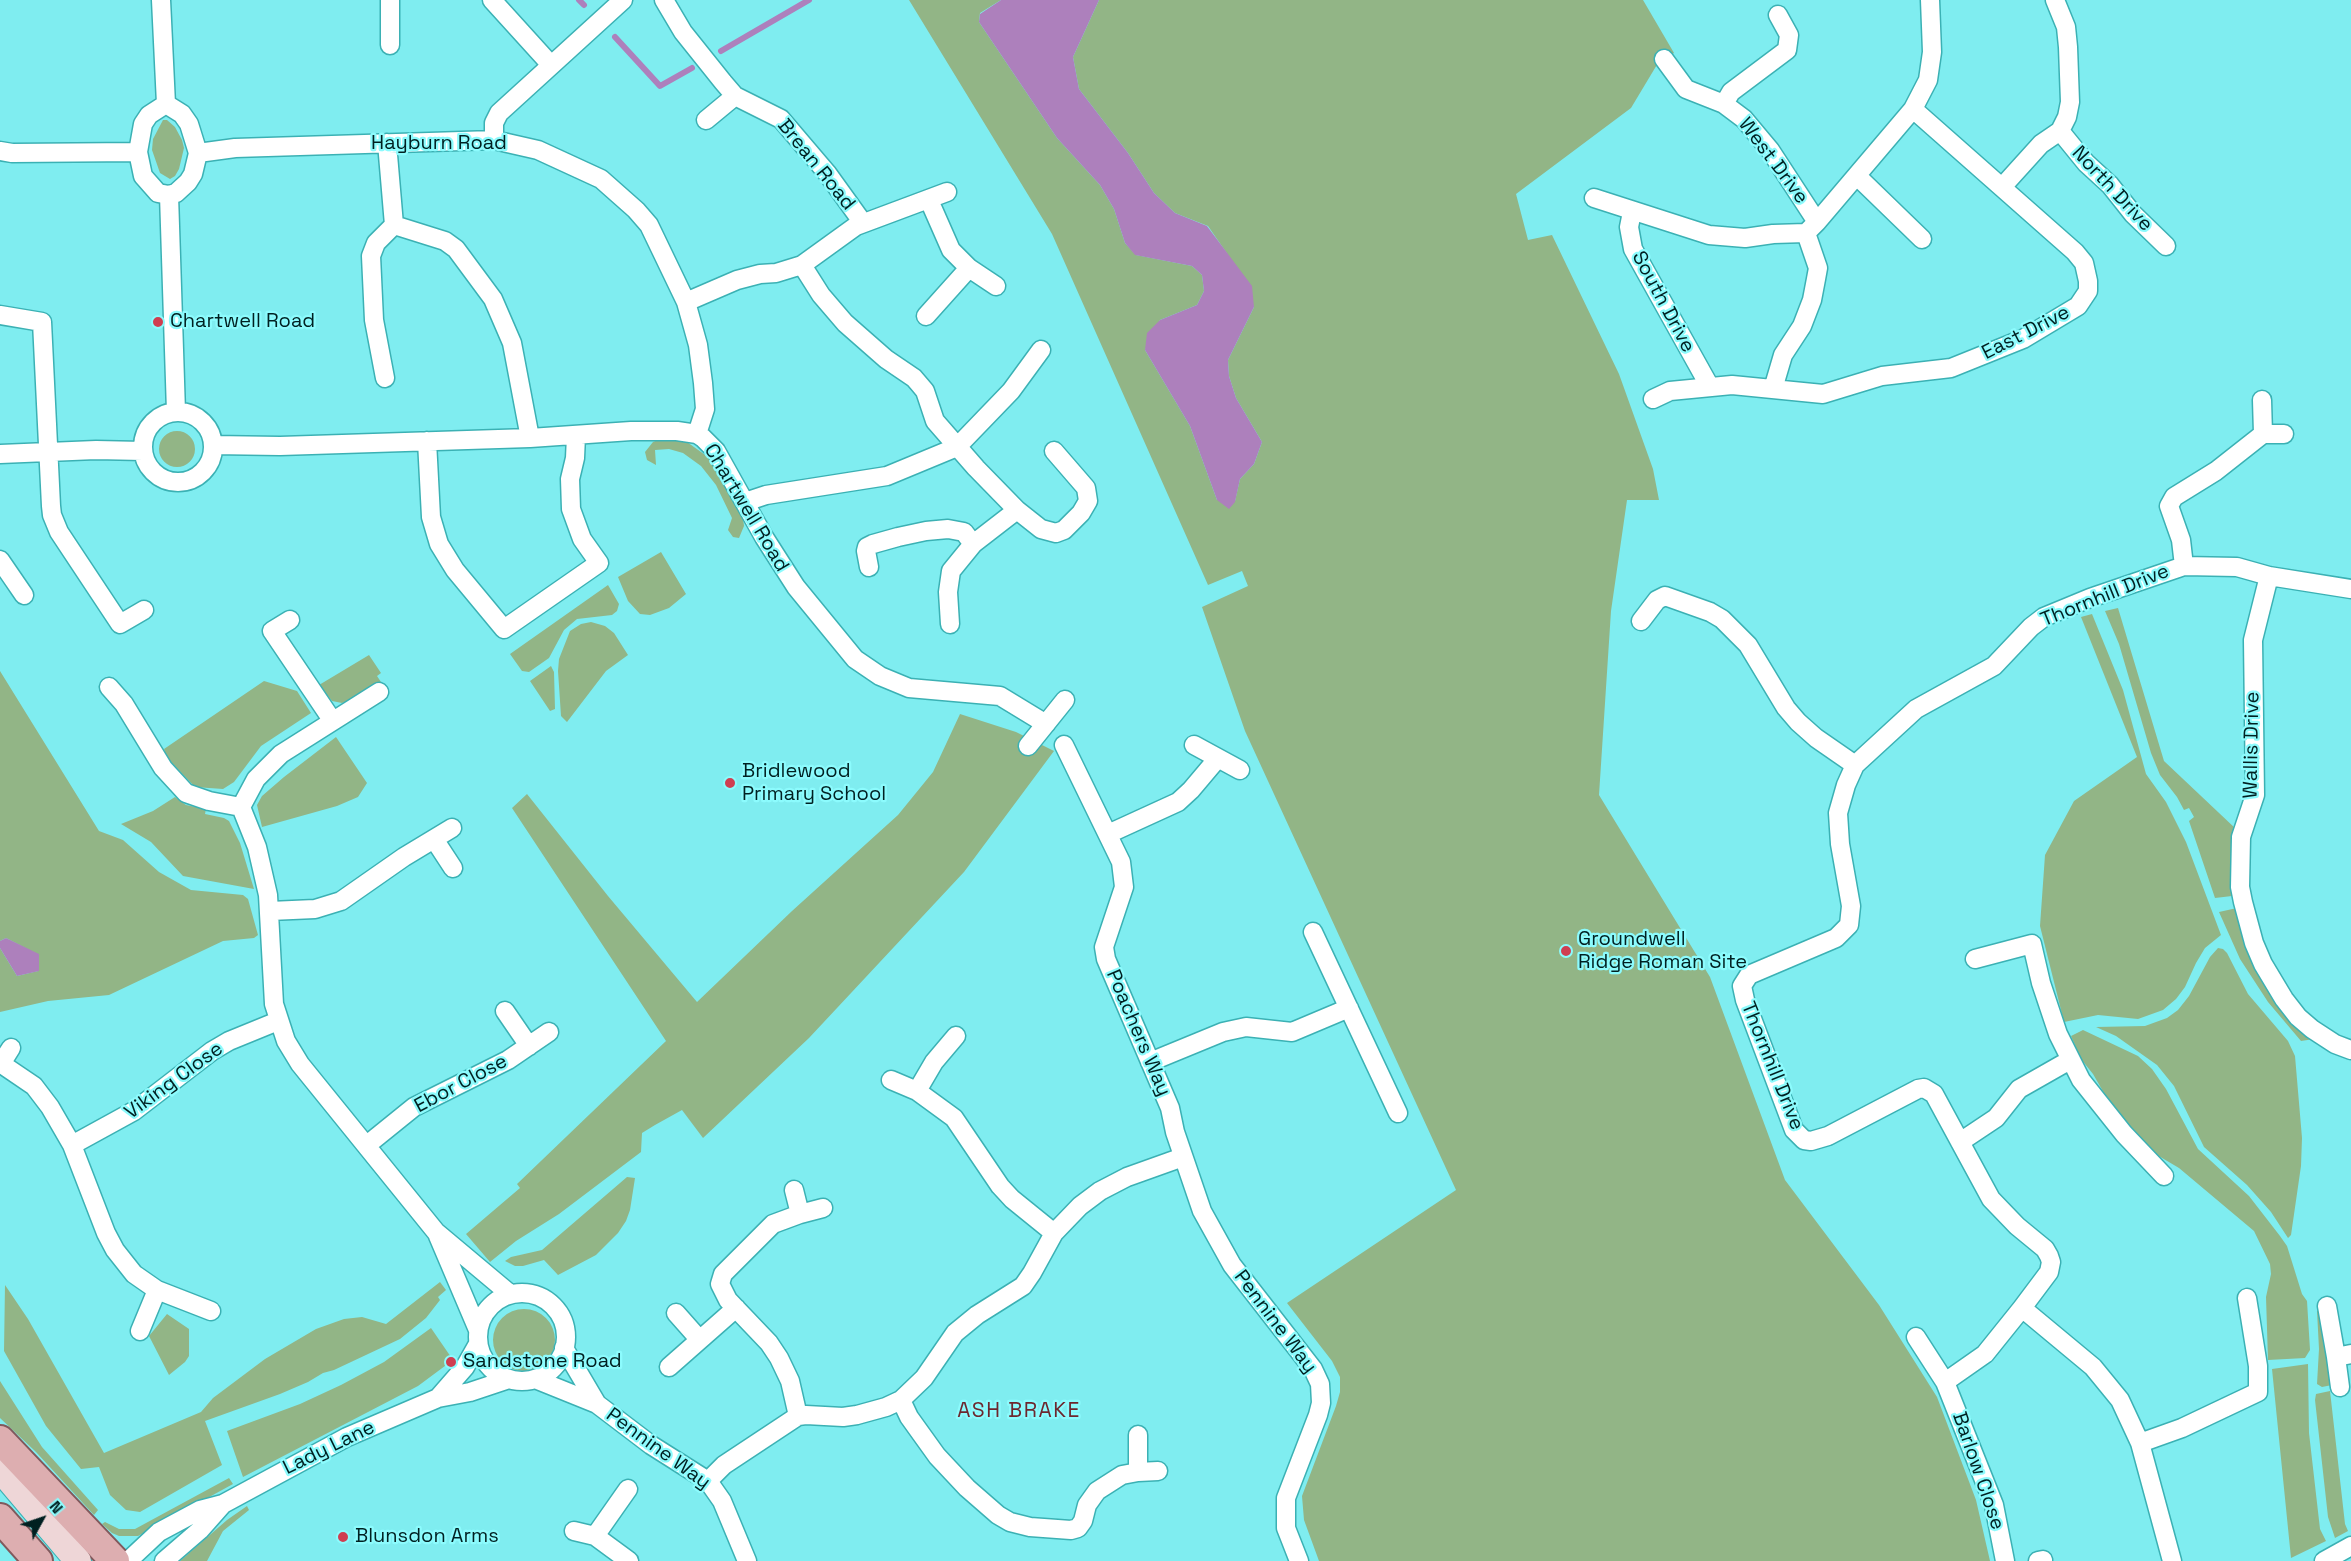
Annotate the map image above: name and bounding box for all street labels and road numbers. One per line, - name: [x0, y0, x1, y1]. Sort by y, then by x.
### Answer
- street label: West Drive: [1733, 113, 1813, 209]
- street label: Brean Road: [772, 115, 860, 215]
- street label: Hayburn Road: [371, 132, 507, 156]
- street label: North Drive: [2067, 141, 2157, 237]
- street label: South Drive: [1626, 247, 1700, 357]
- street label: East Drive: [1978, 301, 2074, 365]
- street label: Chartwell Road: [698, 440, 794, 576]
- street label: Thornhill Drive: [2037, 559, 2173, 633]
- street label: Wallis Drive: [2239, 691, 2265, 799]
- street label: Poachers Way: [1101, 966, 1175, 1100]
- street label: Thornhill Drive: [1735, 998, 1809, 1134]
- street label: Viking Close: [120, 1037, 228, 1125]
- street label: Ebor Close: [410, 1050, 512, 1118]
- street label: Pennine Way: [1228, 1266, 1322, 1378]
- street label: Pennine Way: [601, 1403, 715, 1495]
- street label: Barlow Close: [1947, 1409, 2009, 1533]
- street label: Lady Lane: [279, 1416, 379, 1480]

